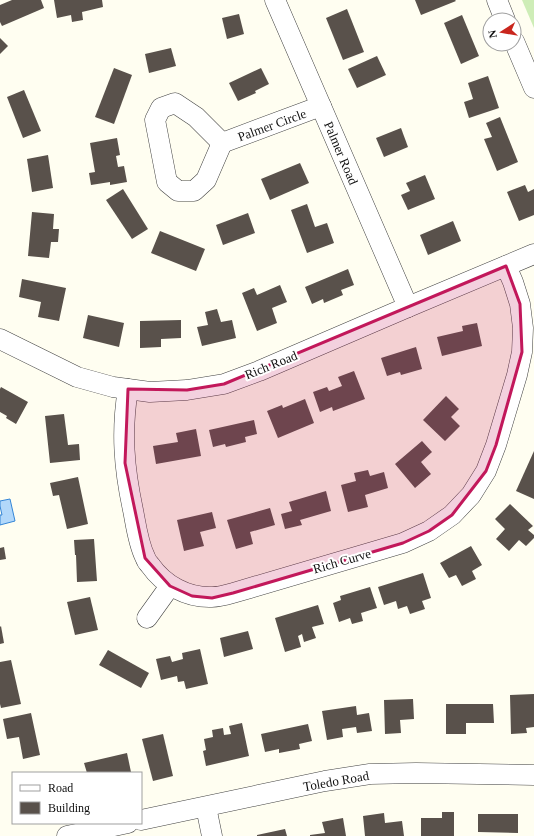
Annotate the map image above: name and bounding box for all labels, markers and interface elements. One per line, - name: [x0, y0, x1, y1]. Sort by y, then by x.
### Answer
- north arrow: [482, 12, 522, 52]
- text: N: [486, 29, 499, 39]
- street label: Palmer Circle: [236, 106, 309, 144]
- street label: Palmer Road: [321, 119, 361, 187]
- street label: Rich Road: [243, 348, 300, 382]
- street label: Rich Curve: [311, 546, 373, 576]
- street label: Toledo Road: [302, 768, 371, 794]
- legend: [12, 772, 142, 824]
- text: Road: [48, 781, 73, 795]
- text: Building: [48, 801, 90, 815]

